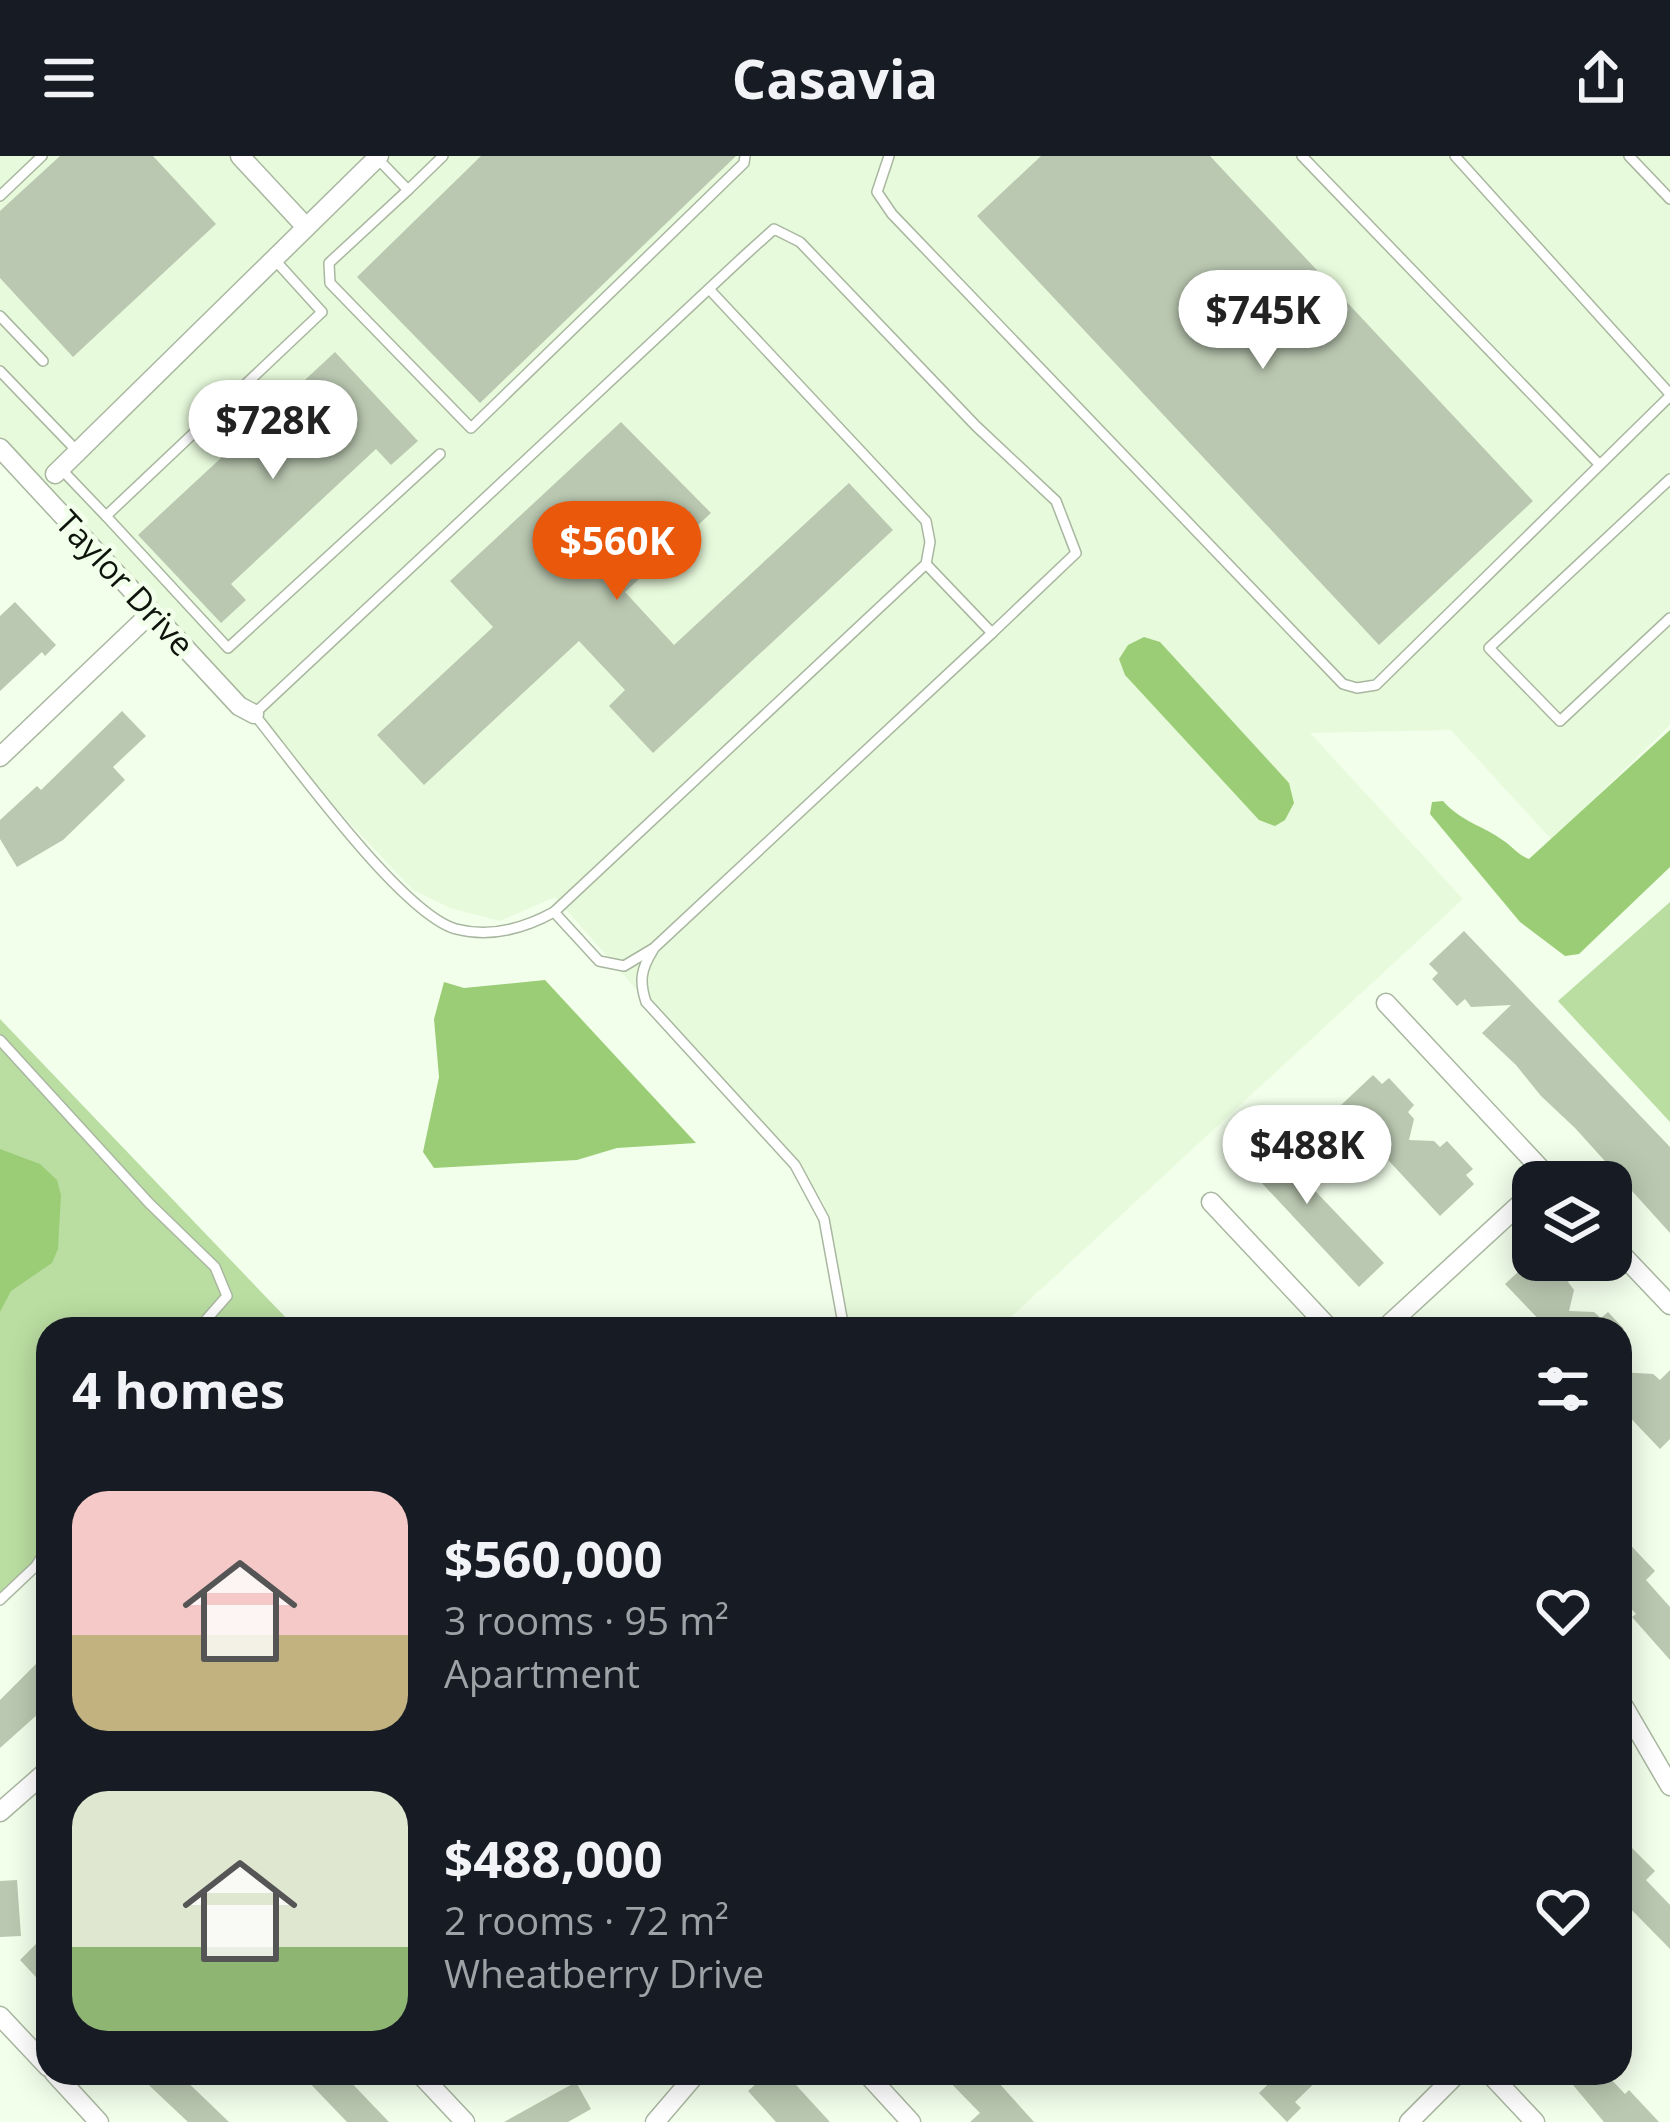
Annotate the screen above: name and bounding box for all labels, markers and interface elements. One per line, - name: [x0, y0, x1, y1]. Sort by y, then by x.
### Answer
- text: Casavia: [732, 41, 938, 115]
- icon: menu: [36, 45, 102, 111]
- icon: share: [1568, 45, 1634, 111]
- pin: $745K: [1179, 270, 1347, 372]
- text: $745K: [1205, 282, 1321, 335]
- pin: $728K: [189, 380, 357, 482]
- text: $728K: [215, 392, 331, 445]
- street label: Taylor Drive: [46, 500, 205, 665]
- pin: $560K: [533, 501, 701, 603]
- text: $560K: [559, 513, 675, 566]
- pin: $488K: [1223, 1105, 1391, 1207]
- text: $488K: [1249, 1117, 1365, 1170]
- map controls: [1512, 1161, 1632, 1281]
- button: layers: [1512, 1161, 1632, 1281]
- text: 4 homes: [72, 1354, 285, 1424]
- icon: filters: [1530, 1356, 1596, 1422]
- text: $560,000: [444, 1523, 663, 1593]
- icon: home: [168, 1539, 312, 1683]
- icon: heart: [1530, 1578, 1596, 1644]
- text: 3 rooms · 95 m²: [444, 1593, 729, 1646]
- text: Apartment: [444, 1646, 640, 1699]
- text: $488,000: [444, 1823, 663, 1893]
- icon: home: [168, 1839, 312, 1983]
- icon: heart: [1530, 1878, 1596, 1944]
- text: 2 rooms · 72 m²: [444, 1893, 729, 1946]
- text: Wheatberry Drive: [444, 1946, 764, 1999]

